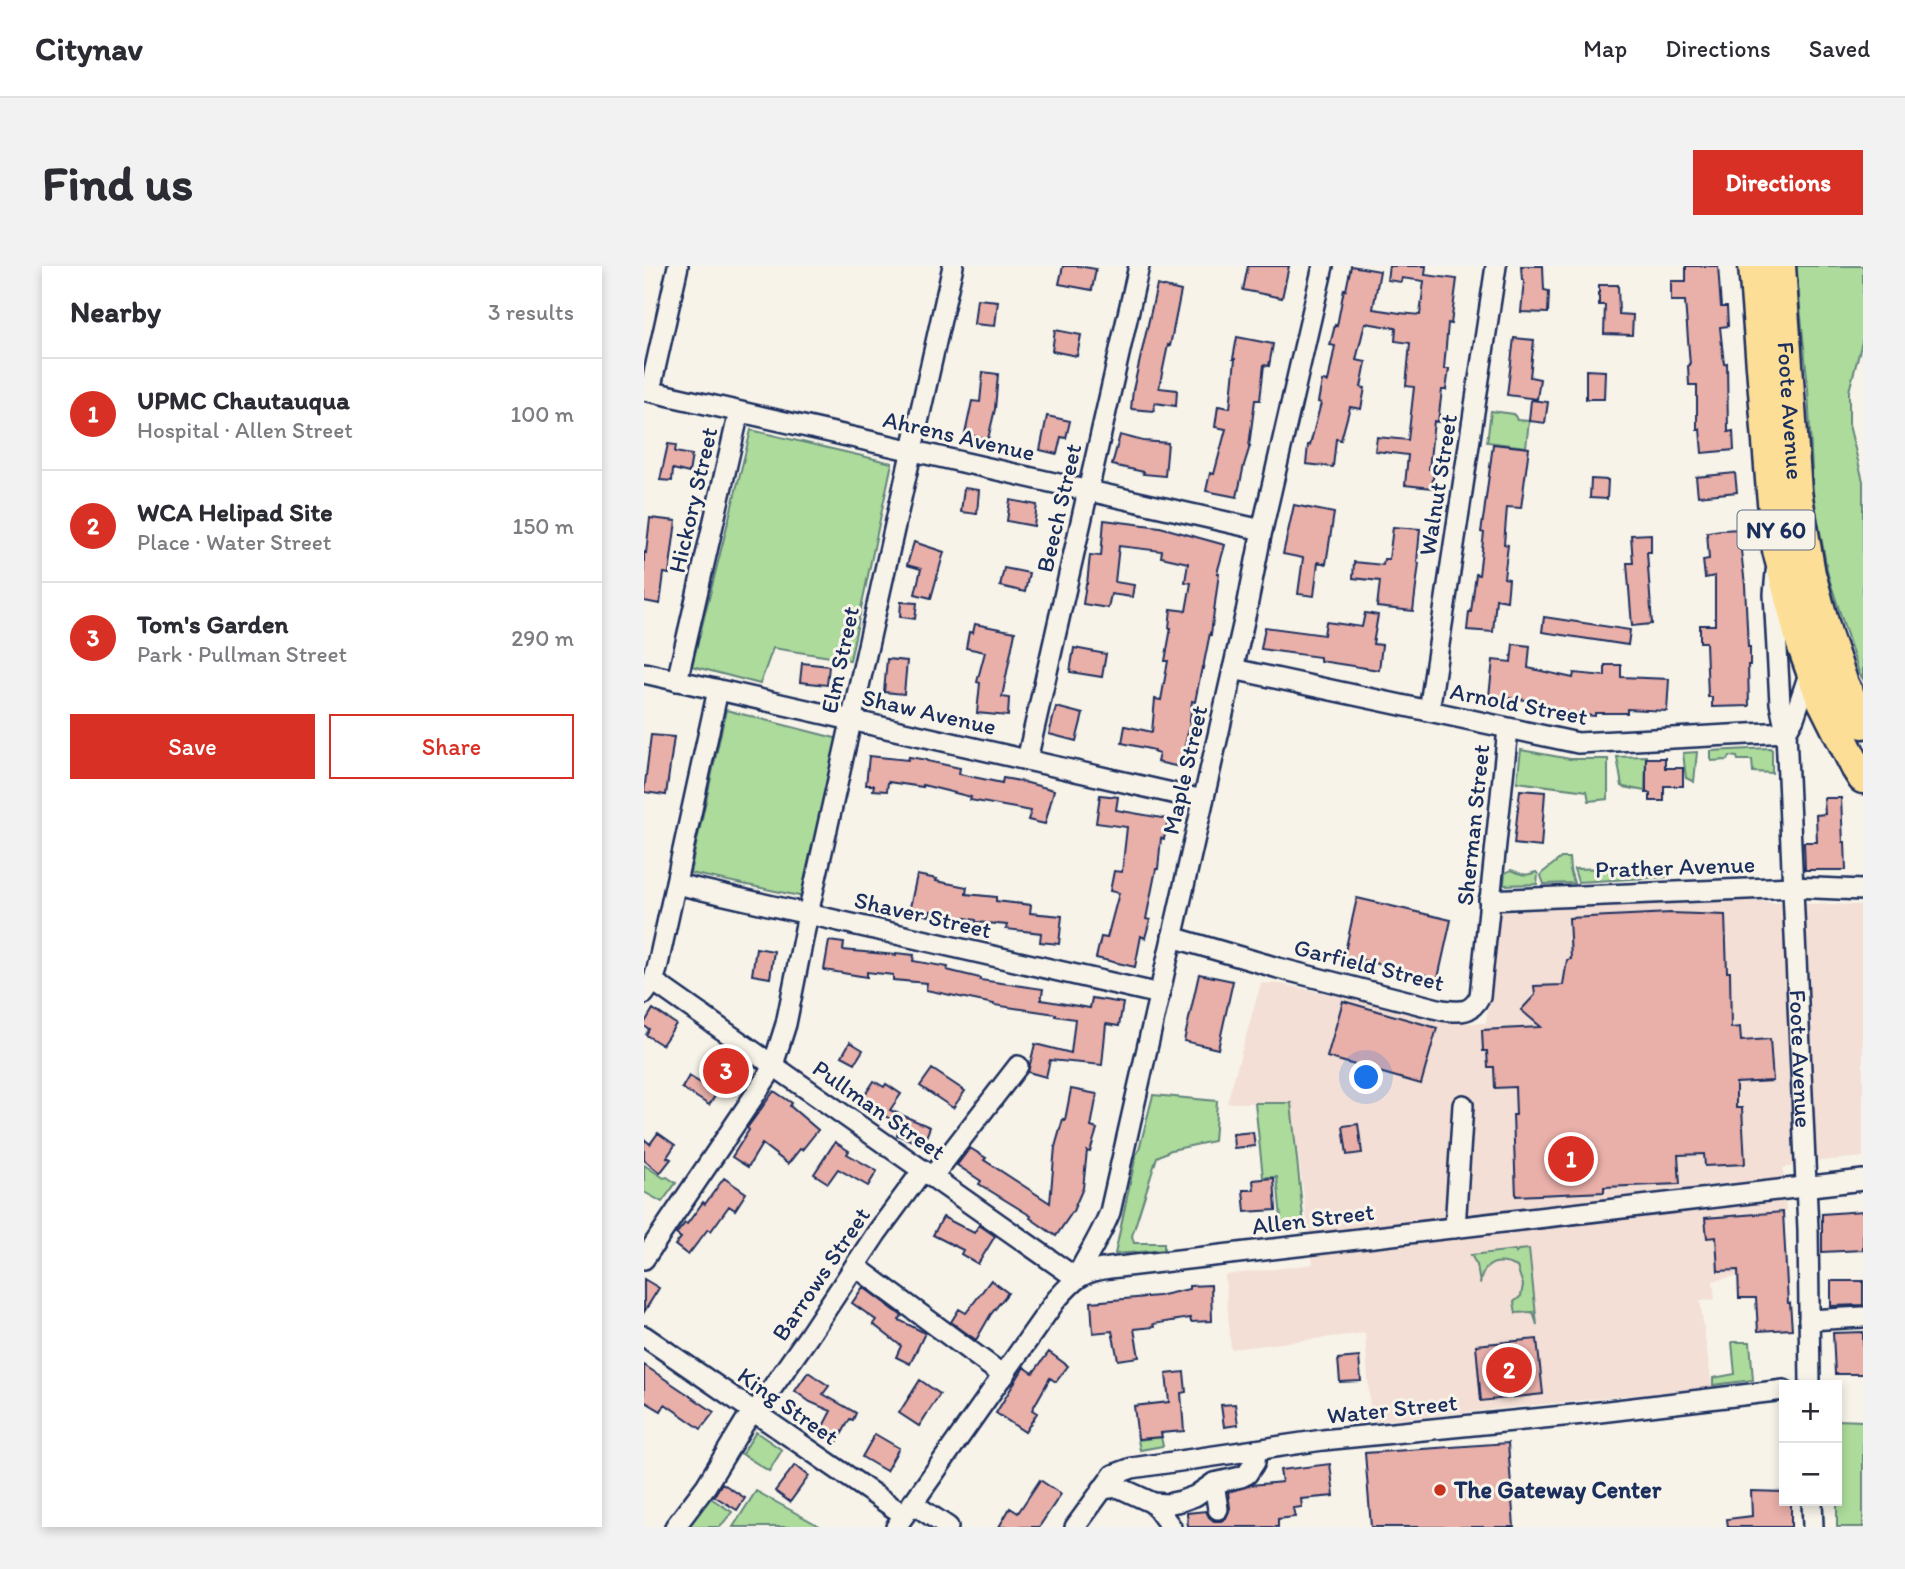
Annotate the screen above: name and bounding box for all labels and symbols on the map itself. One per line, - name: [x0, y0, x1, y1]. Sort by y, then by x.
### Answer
- street label: Foote Avenue: [1771, 341, 1810, 481]
- street label: Ahrens Avenue: [880, 404, 1038, 467]
- street label: Walnut Street: [1412, 412, 1463, 558]
- street label: Hickory Street: [662, 424, 723, 575]
- street label: Beech Street: [1030, 441, 1087, 575]
- road number: NY 60: [1738, 510, 1814, 550]
- street label: Elm Street: [814, 604, 865, 716]
- street label: Arnold Street: [1448, 676, 1590, 731]
- street label: Shaw Avenue: [859, 682, 999, 741]
- street label: Maple Street: [1156, 702, 1213, 837]
- street label: Sherman Street: [1450, 743, 1495, 907]
- street label: Prather Avenue: [1594, 849, 1756, 884]
- street label: Shaver Street: [852, 885, 995, 944]
- street label: Garfield Street: [1291, 932, 1447, 997]
- street label: Foote Avenue: [1783, 989, 1819, 1129]
- pin: 3: [703, 1045, 749, 1097]
- street label: Pullman Street: [807, 1053, 951, 1166]
- your location: [1349, 1060, 1383, 1094]
- pin: 1: [1548, 1133, 1594, 1185]
- street label: Allen Street: [1250, 1197, 1376, 1240]
- street label: Barrows Street: [765, 1201, 876, 1346]
- pin: 2: [1486, 1344, 1532, 1396]
- street label: King Street: [732, 1360, 844, 1451]
- street label: Water Street: [1325, 1387, 1459, 1430]
- place label: The Gateway Center: [1453, 1475, 1662, 1505]
- marker: The Gateway Center: [1432, 1482, 1448, 1498]

